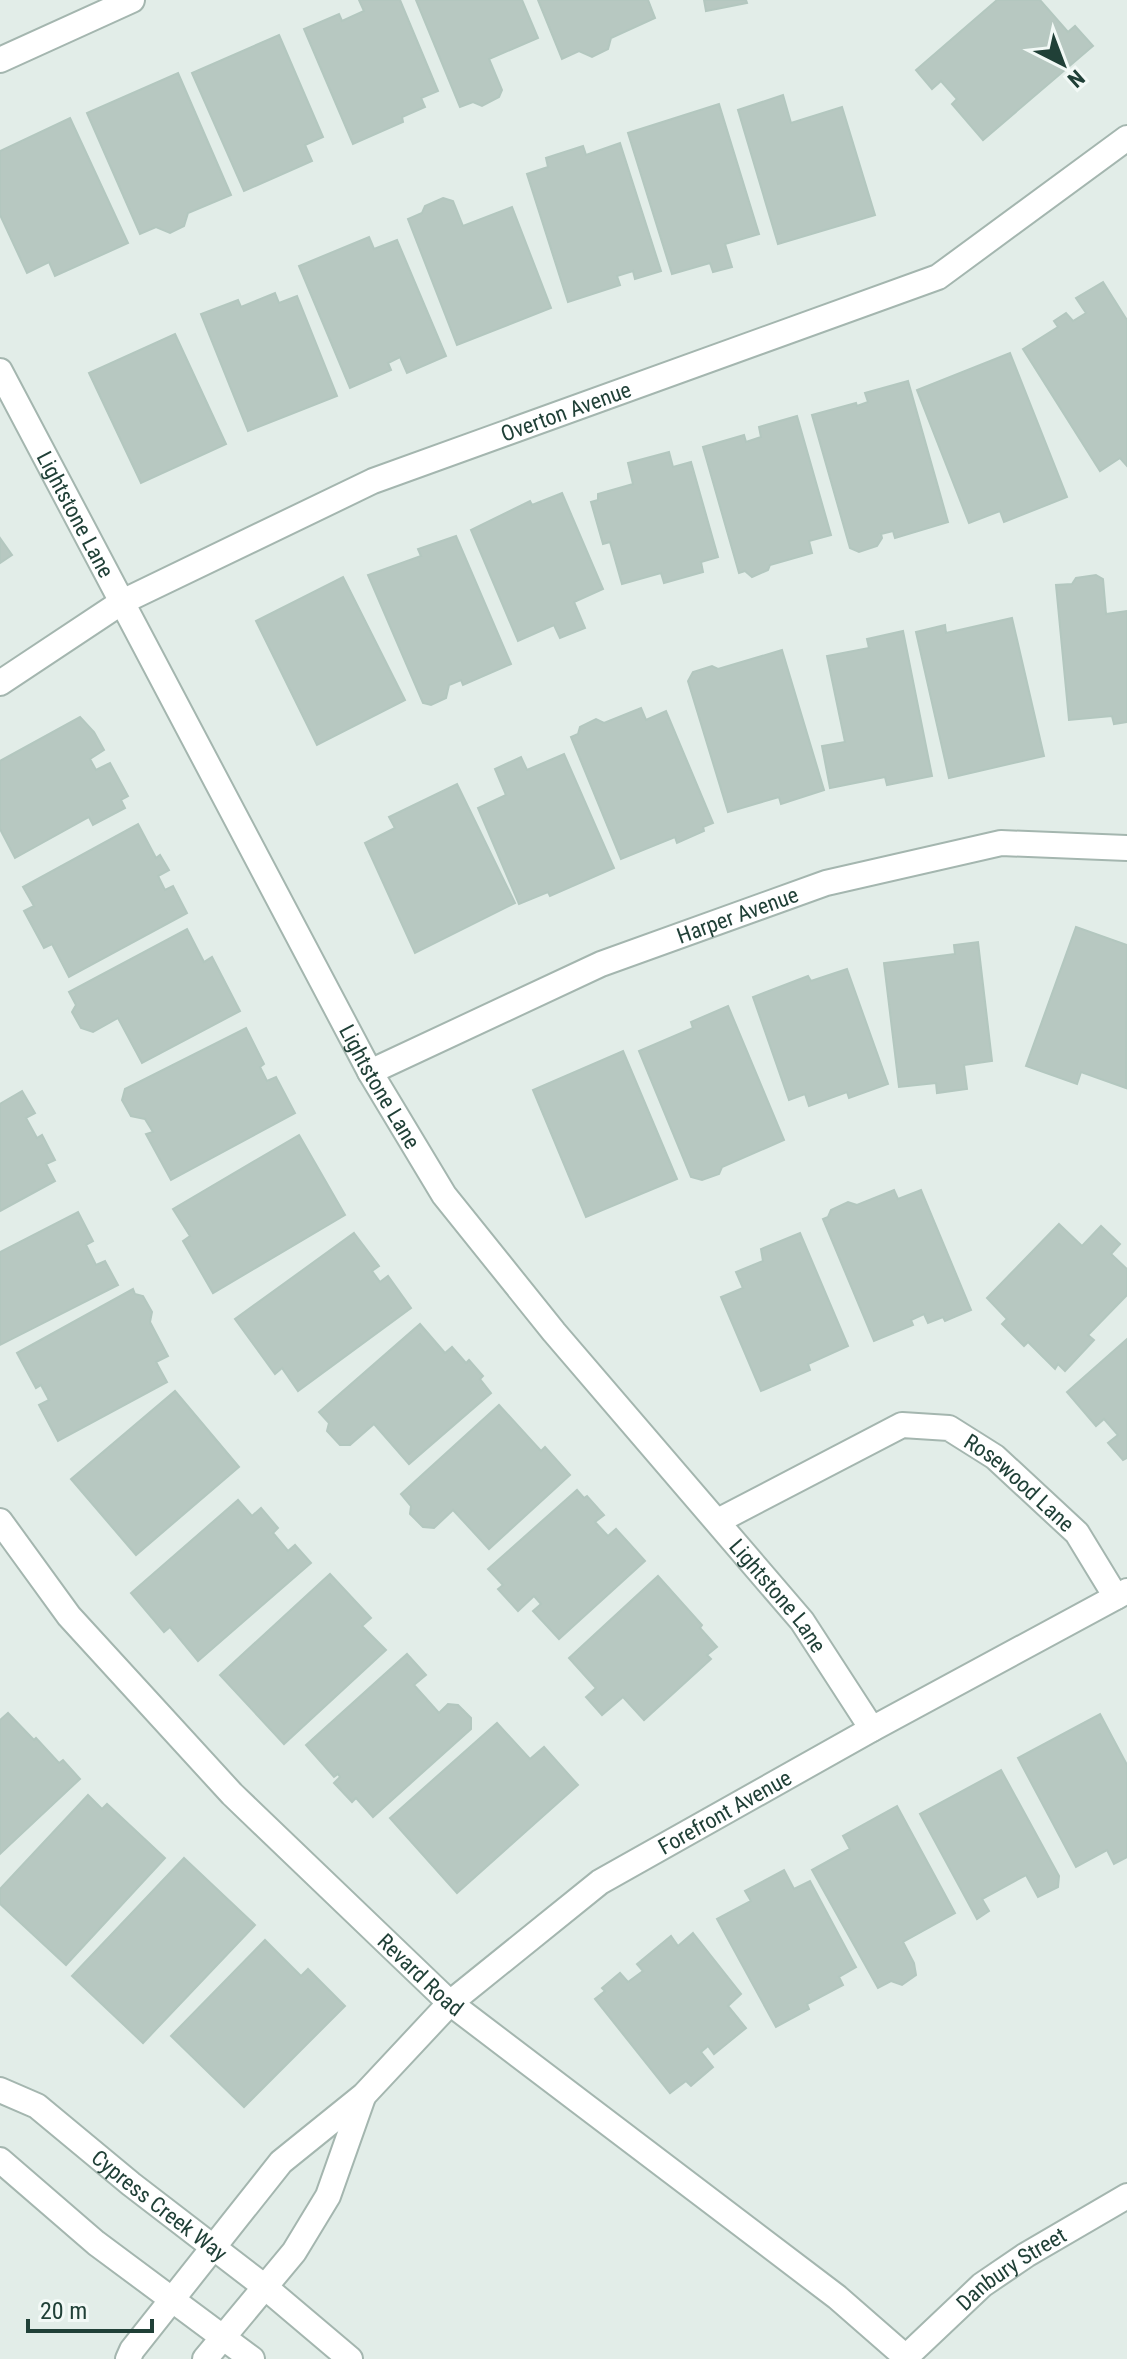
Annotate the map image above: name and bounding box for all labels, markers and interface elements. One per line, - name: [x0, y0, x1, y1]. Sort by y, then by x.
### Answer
- north arrow: [1023, 24, 1103, 104]
- text: N: [1063, 65, 1089, 92]
- street label: Overton Avenue: [497, 377, 634, 447]
- street label: Lightstone Lane: [32, 447, 119, 582]
- street label: Harper Avenue: [674, 882, 802, 949]
- street label: Lightstone Lane: [334, 1020, 425, 1153]
- street label: Rosewood Lane: [960, 1429, 1079, 1537]
- street label: Lightstone Lane: [724, 1534, 831, 1657]
- street label: Forefront Avenue: [654, 1765, 796, 1860]
- street label: Revard Road: [372, 1929, 468, 2021]
- street label: Cypress Creek Way: [87, 2145, 232, 2266]
- street label: Danbury Street: [951, 2222, 1071, 2316]
- scale bar: [28, 2283, 152, 2333]
- text: 20 m: [40, 2297, 87, 2325]

